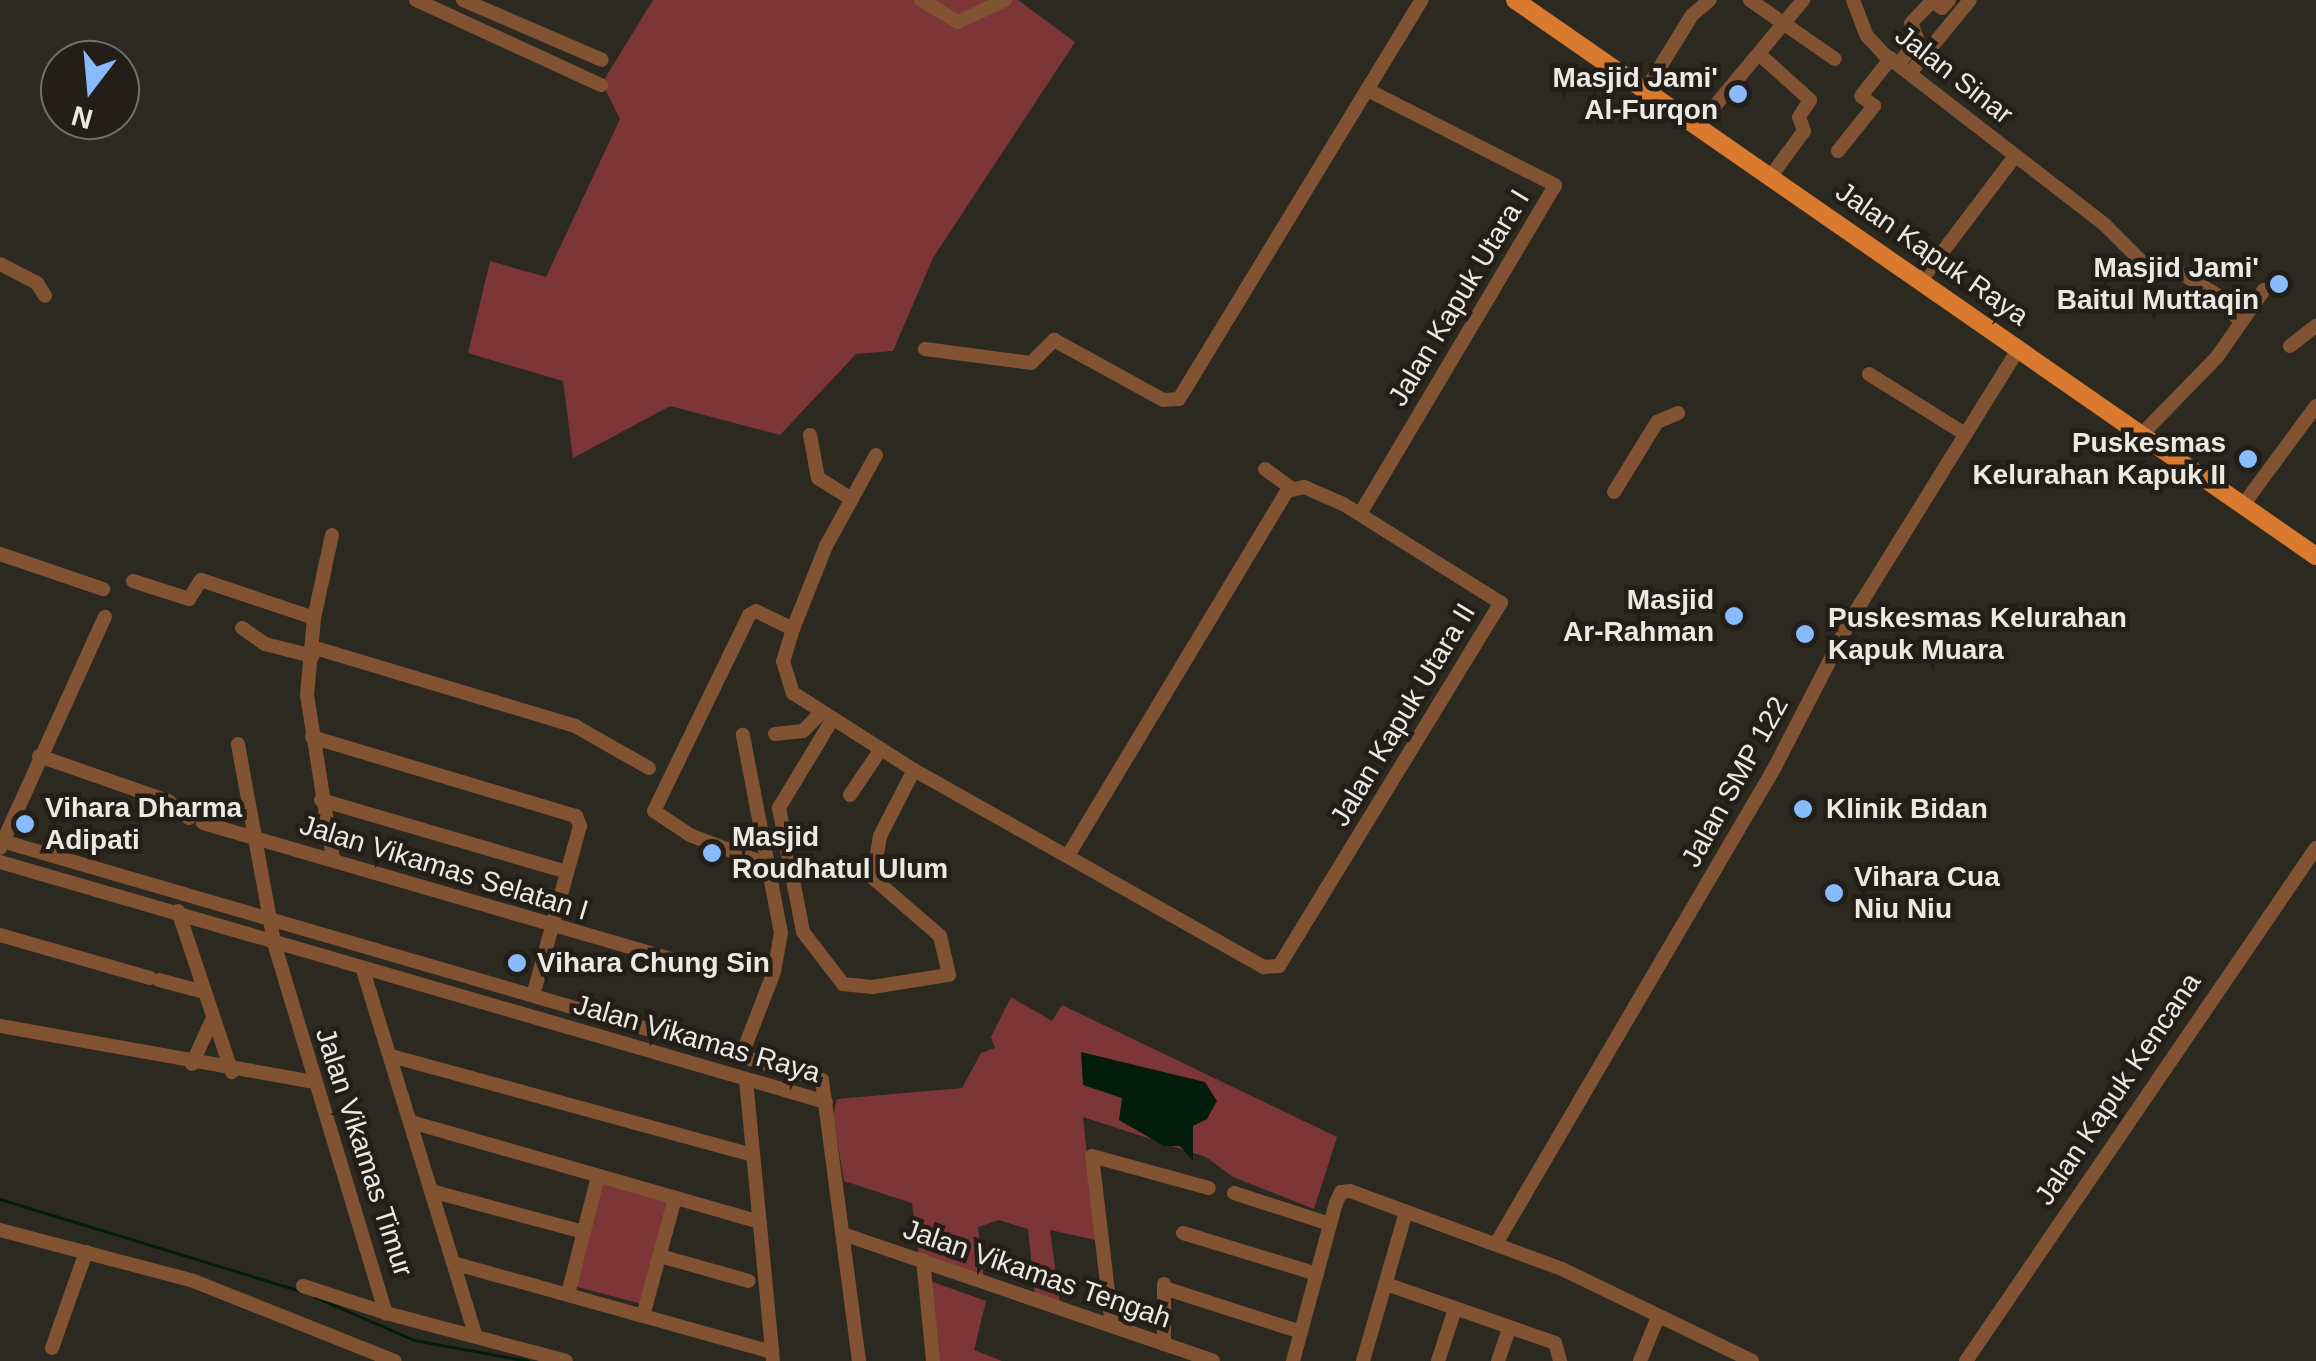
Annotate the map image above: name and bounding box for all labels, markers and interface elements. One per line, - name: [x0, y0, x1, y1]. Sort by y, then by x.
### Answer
- street label: Jalan Sinar: [1888, 19, 2020, 131]
- north arrow: [40, 40, 140, 140]
- place label: Masjid Jami' Al-Furqon: [1553, 61, 1718, 127]
- marker: Masjid Jami' Al-Furqon: [1727, 83, 1749, 105]
- text: N: [68, 100, 96, 135]
- street label: Jalan Kapuk Raya: [1829, 175, 2035, 333]
- street label: Jalan Kapuk Utara I: [1381, 184, 1537, 412]
- place label: Masjid Jami' Baitul Muttaqin: [2057, 251, 2259, 317]
- marker: Masjid Jami' Baitul Muttaqin: [2268, 273, 2290, 295]
- place label: Puskesmas Kelurahan Kapuk II: [1972, 426, 2226, 492]
- marker: Puskesmas Kelurahan Kapuk II: [2235, 446, 2261, 472]
- place label: Masjid Ar-Rahman: [1563, 583, 1714, 649]
- street label: Jalan Kapuk Utara II: [1323, 598, 1483, 832]
- place label: Puskesmas Kelurahan Kapuk Muara: [1828, 601, 2127, 667]
- marker: Masjid Ar-Rahman: [1723, 605, 1745, 627]
- marker: Puskesmas Kelurahan Kapuk Muara: [1792, 621, 1818, 647]
- street label: Jalan SMP 122: [1674, 691, 1796, 873]
- place label: Vihara Dharma Adipati: [45, 791, 242, 857]
- place label: Klinik Bidan: [1826, 792, 1988, 826]
- marker: Klinik Bidan: [1790, 796, 1816, 822]
- street label: Jalan Vikamas Selatan I: [296, 808, 592, 928]
- marker: Vihara Dharma Adipati: [14, 813, 36, 835]
- place label: Masjid Roudhatul Ulum: [732, 820, 948, 886]
- marker: Masjid Roudhatul Ulum: [701, 842, 723, 864]
- place label: Vihara Cua Niu Niu: [1854, 860, 2000, 926]
- marker: Vihara Cua Niu Niu: [1823, 882, 1845, 904]
- place label: Vihara Chung Sin: [537, 946, 770, 980]
- marker: Vihara Chung Sin: [506, 952, 528, 974]
- street label: Jalan Kapuk Kencana: [2028, 967, 2208, 1211]
- street label: Jalan Vikamas Raya: [570, 988, 824, 1090]
- street label: Jalan Vikamas Timur: [308, 1023, 420, 1281]
- street label: Jalan Vikamas Tengah: [899, 1212, 1175, 1336]

